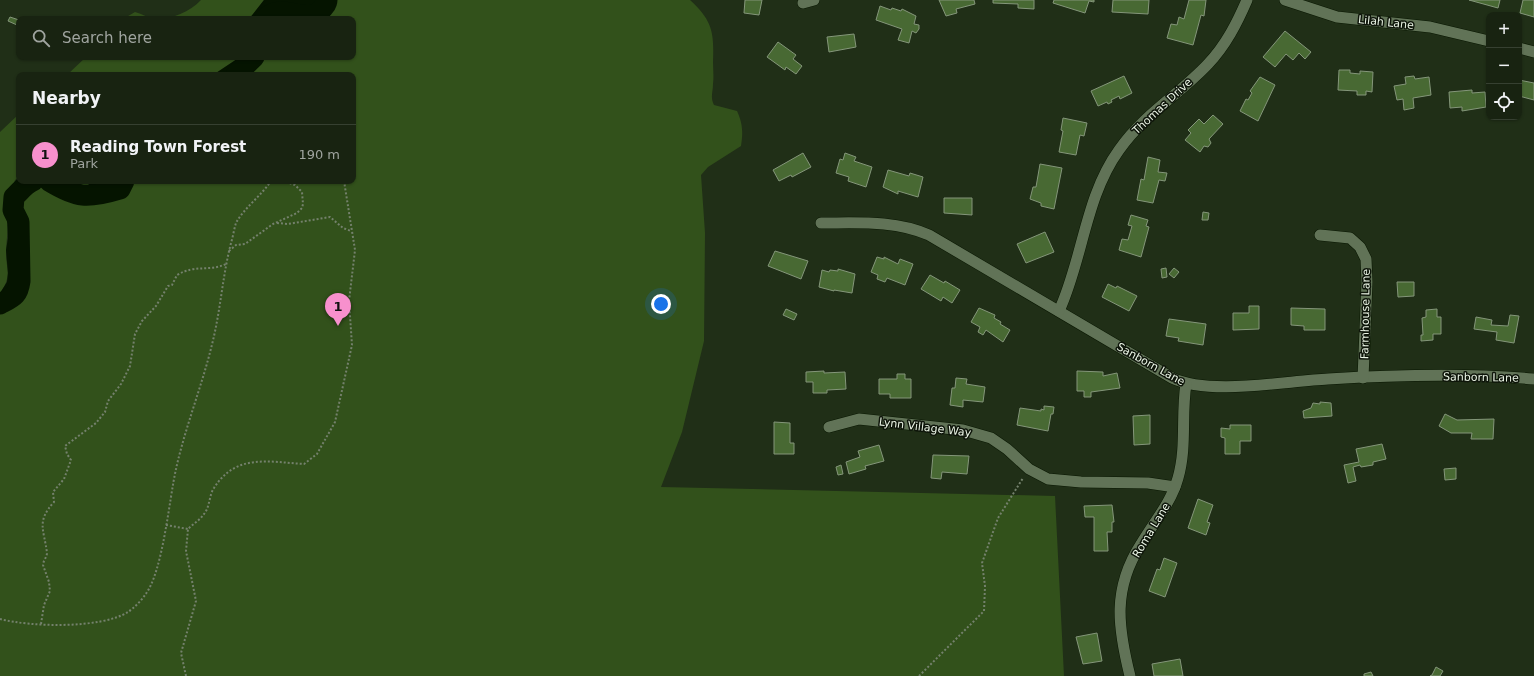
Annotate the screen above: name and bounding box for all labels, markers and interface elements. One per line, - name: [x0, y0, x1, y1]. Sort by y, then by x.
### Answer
- map controls: [1486, 12, 1522, 120]
- button: +: [1486, 12, 1522, 48]
- street label: Lilah Lane: [1357, 13, 1415, 32]
- search box: [16, 16, 356, 60]
- icon: search: [30, 27, 52, 49]
- text: Search here: [62, 29, 152, 47]
- button: −: [1486, 48, 1522, 84]
- street label: Thomas Drive: [1129, 75, 1195, 138]
- button: locate: [1486, 84, 1522, 120]
- text: Nearby: [32, 88, 101, 108]
- text: Reading Town Forest: [70, 138, 246, 156]
- text: 1: [40, 147, 50, 162]
- text: 190 m: [298, 147, 340, 162]
- text: Park: [70, 156, 98, 171]
- street label: Farmhouse Lane: [1358, 268, 1373, 359]
- pin: 1: [325, 293, 351, 326]
- your location: [651, 294, 671, 314]
- street label: Sanborn Lane: [1114, 340, 1187, 389]
- street label: Sanborn Lane: [1443, 370, 1519, 385]
- street label: Lynn Village Way: [878, 415, 972, 440]
- street label: Roma Lane: [1130, 500, 1173, 560]

